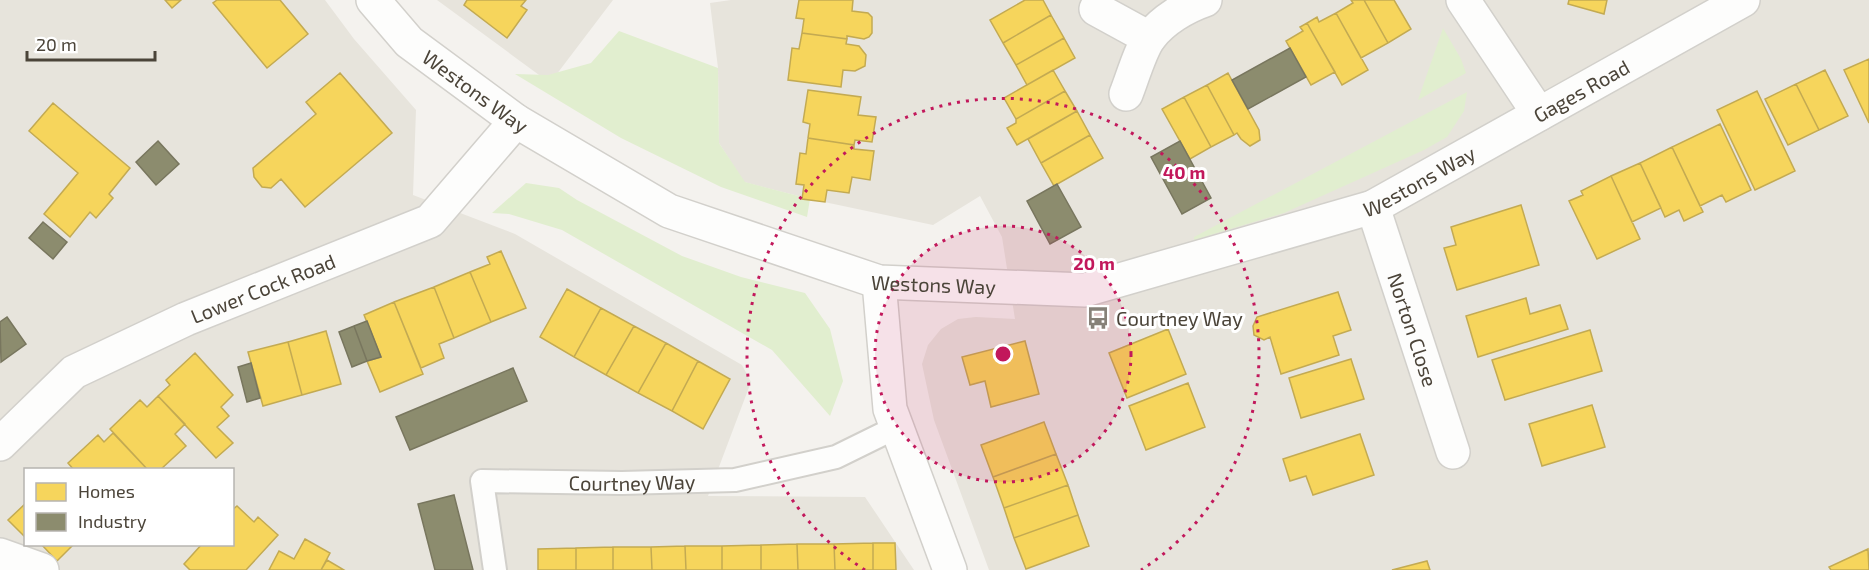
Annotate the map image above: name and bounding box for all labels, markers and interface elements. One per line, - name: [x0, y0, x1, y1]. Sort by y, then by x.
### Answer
- scale bar: [27, 24, 154, 62]
- text: 20 m: [36, 33, 77, 55]
- street label: Westons Way: [418, 44, 533, 138]
- street label: Gages Road: [1529, 54, 1633, 127]
- street label: Westons Way: [1360, 140, 1480, 221]
- text: 40 m: [1163, 161, 1205, 183]
- street label: Lower Cock Road: [187, 248, 339, 328]
- text: 20 m: [1073, 252, 1115, 274]
- street label: Westons Way: [871, 270, 997, 299]
- street label: Norton Close: [1383, 270, 1443, 390]
- bus stop icon: Courtney Way: [1085, 305, 1111, 331]
- place label: Courtney Way: [1116, 306, 1243, 330]
- centre of rings: [993, 344, 1013, 364]
- legend: [24, 468, 234, 546]
- street label: Courtney Way: [568, 469, 696, 495]
- text: Homes: [78, 480, 135, 502]
- text: Industry: [78, 510, 147, 532]

